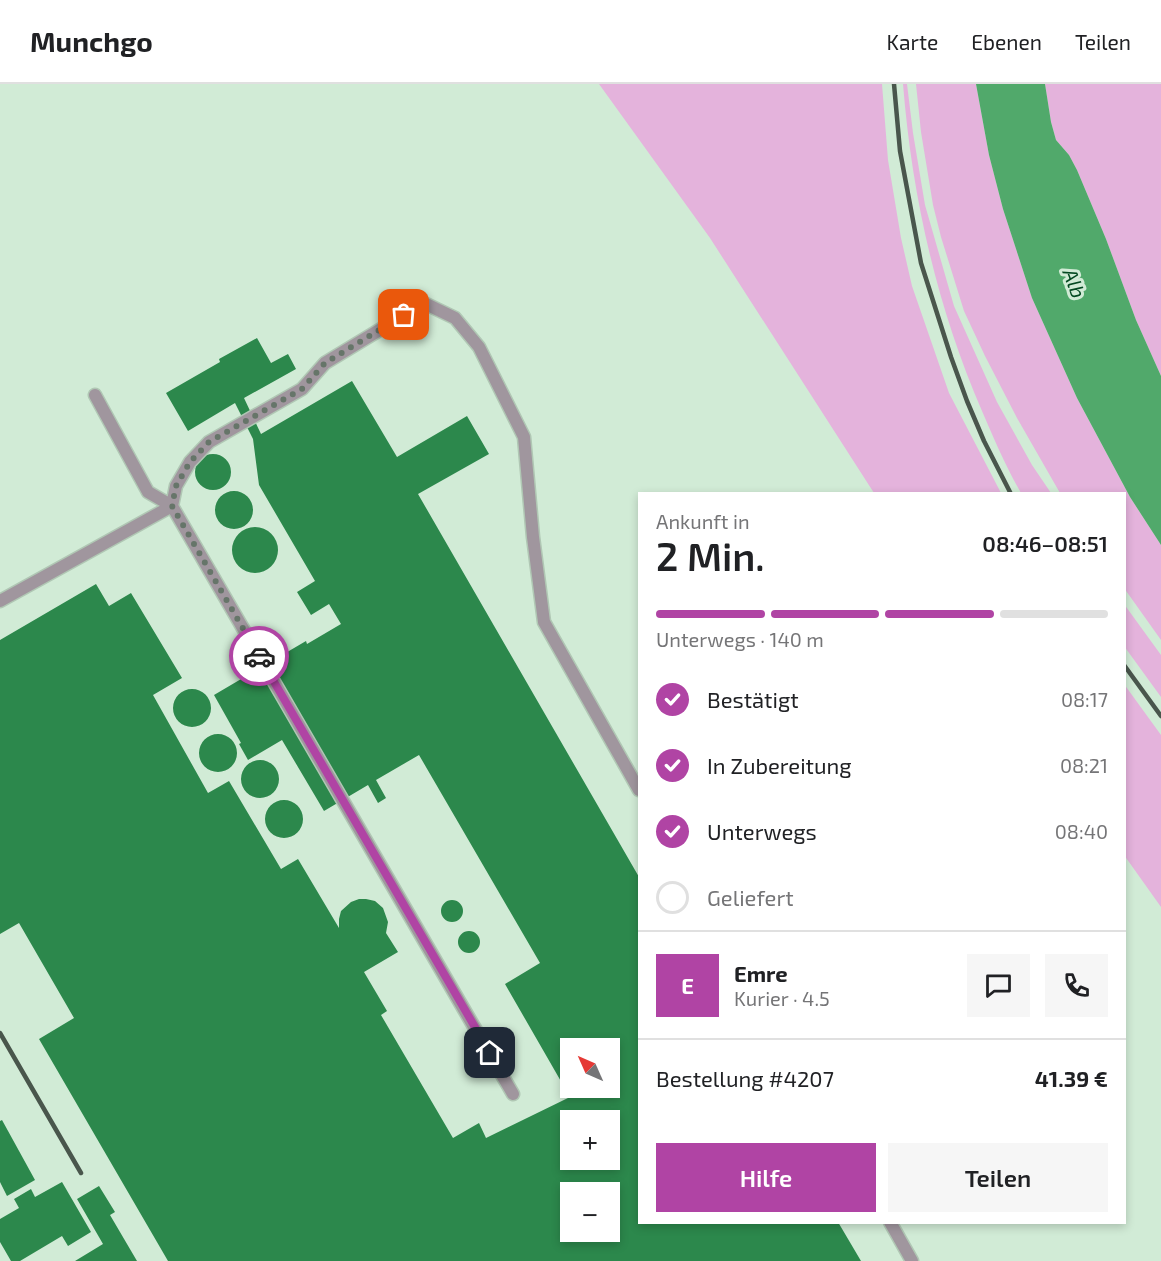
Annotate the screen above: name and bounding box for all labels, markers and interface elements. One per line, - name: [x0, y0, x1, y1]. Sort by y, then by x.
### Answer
- text: Munchgo: [30, 24, 153, 58]
- text: Karte: [887, 29, 938, 54]
- text: Ebenen: [971, 29, 1042, 54]
- text: Teilen: [1075, 29, 1131, 54]
- water label: Alb: [1058, 264, 1092, 301]
- pin: [378, 289, 429, 340]
- icon: bag: [387, 298, 420, 331]
- text: Ankunft in: [656, 509, 750, 533]
- text: 08:46–08:51: [982, 530, 1108, 556]
- text: 2 Min.: [656, 532, 765, 579]
- courier: [229, 626, 289, 686]
- text: Unterwegs · 140 m: [656, 627, 824, 651]
- icon: car: [243, 640, 276, 673]
- icon: check: [656, 683, 689, 716]
- text: Bestätigt: [707, 686, 799, 712]
- text: 08:17: [1061, 687, 1108, 711]
- icon: check: [656, 749, 689, 782]
- text: In Zubereitung: [707, 752, 852, 778]
- text: 08:21: [1060, 753, 1108, 777]
- icon: check: [656, 815, 689, 848]
- text: Unterwegs: [707, 818, 817, 844]
- text: 08:40: [1055, 819, 1108, 843]
- text: Geliefert: [707, 884, 794, 910]
- button: chat: [967, 954, 1030, 1017]
- button: phone: [1045, 954, 1108, 1017]
- text: Emre: [734, 960, 788, 986]
- text: E: [681, 972, 694, 998]
- text: Kurier · 4.5: [734, 986, 830, 1010]
- pin: [464, 1027, 515, 1078]
- icon: home: [473, 1036, 506, 1069]
- north arrow: [560, 1038, 620, 1098]
- map controls: [560, 1038, 620, 1242]
- text: Bestellung #4207: [656, 1065, 834, 1091]
- text: 41.39 €: [1035, 1065, 1108, 1091]
- button: +: [560, 1110, 620, 1170]
- button: Hilfe: [656, 1143, 876, 1212]
- button: Teilen: [888, 1143, 1108, 1212]
- button: −: [560, 1182, 620, 1242]

